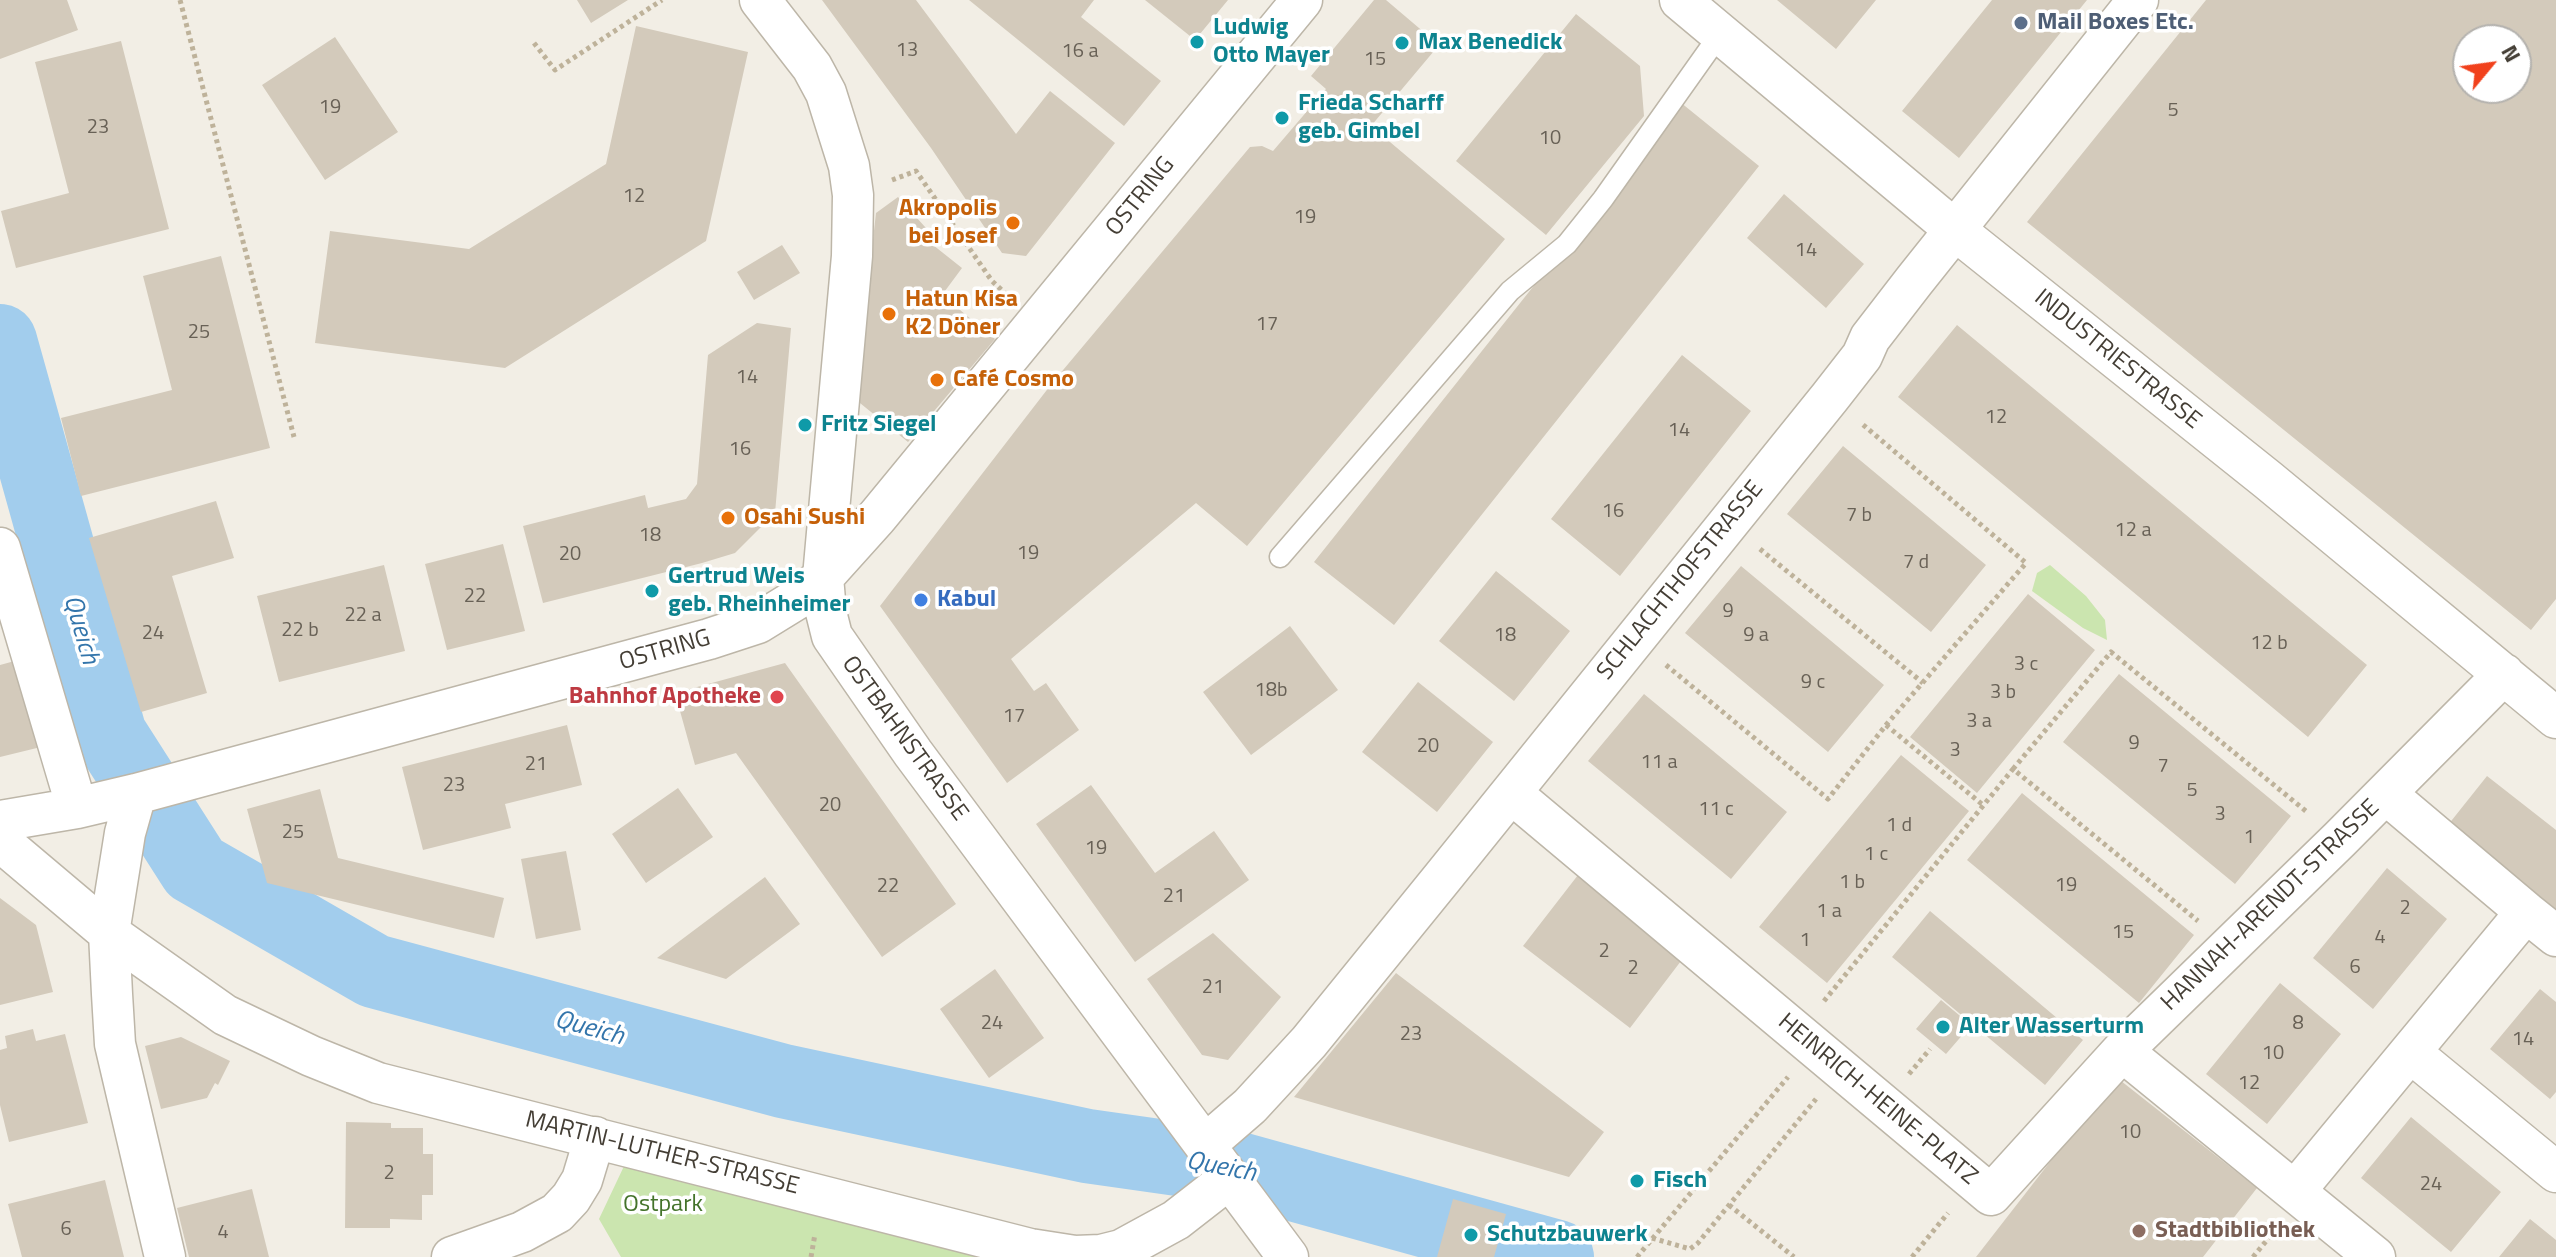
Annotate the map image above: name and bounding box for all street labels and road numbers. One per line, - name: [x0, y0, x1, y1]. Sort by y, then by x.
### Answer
- street label: OSTRING: [1100, 152, 1182, 242]
- street label: INDUSTRIESTRASSE: [2028, 284, 2206, 436]
- street label: SCHLACHTHOFSTRASSE: [1592, 476, 1770, 686]
- street label: OSTRING: [616, 624, 714, 678]
- street label: OSTBAHNSTRASSE: [835, 651, 973, 827]
- street label: HANNAH-ARENDT-STRASSE: [2156, 794, 2386, 1018]
- street label: HEINRICH-HEINE-PLATZ: [1771, 1008, 1983, 1192]
- street label: MARTIN-LUTHER-STRASSE: [522, 1106, 802, 1202]

